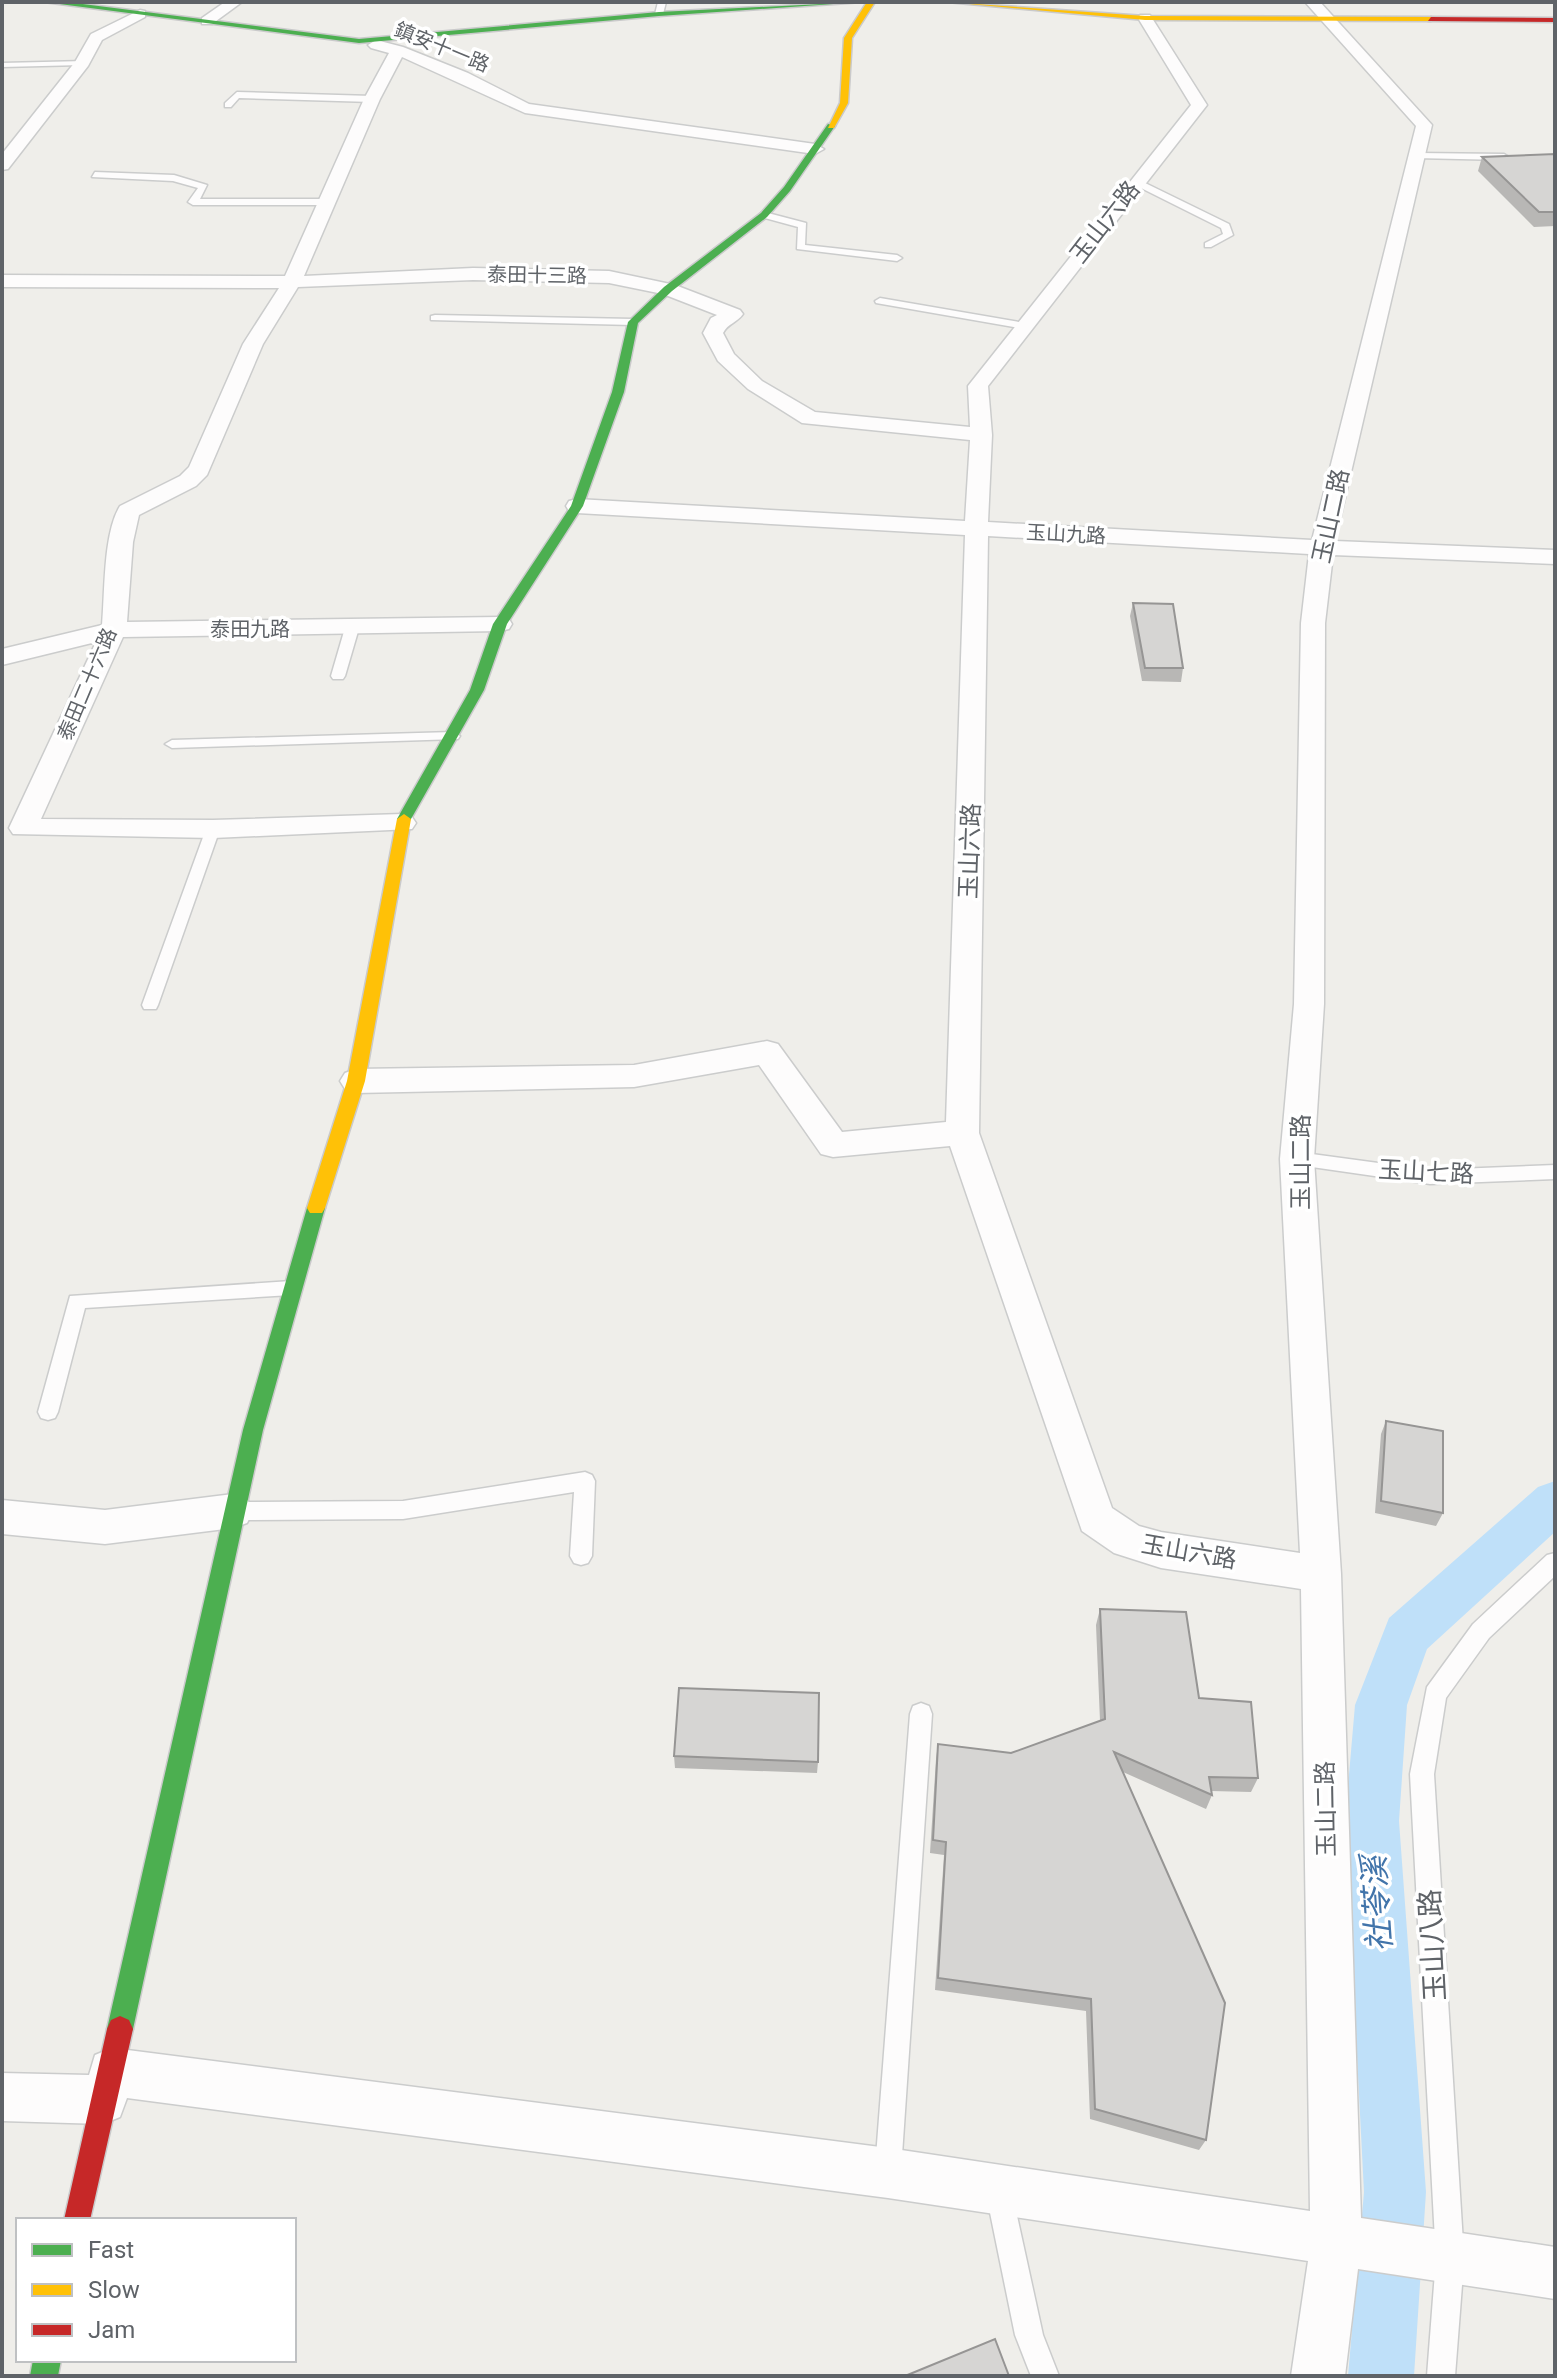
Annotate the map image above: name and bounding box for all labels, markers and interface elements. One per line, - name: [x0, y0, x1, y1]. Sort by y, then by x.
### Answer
- street label: 鎮安十一路: [391, 17, 493, 77]
- street label: 玉山六路: [1064, 176, 1146, 268]
- street label: 泰田十三路: [487, 262, 587, 288]
- street label: 玉山二路: [1307, 466, 1355, 566]
- street label: 玉山九路: [1025, 520, 1107, 548]
- street label: 泰田九路: [210, 617, 290, 641]
- street label: 泰田二十六路: [53, 624, 121, 744]
- street label: 玉山六路: [954, 803, 986, 899]
- street label: 玉山二路: [1287, 1114, 1315, 1210]
- street label: 玉山七路: [1377, 1156, 1475, 1188]
- street label: 玉山六路: [1139, 1530, 1239, 1574]
- street label: 玉山二路: [1311, 1761, 1341, 1857]
- water label: 社苓溪: [1354, 1851, 1399, 1953]
- street label: 玉山八路: [1413, 1888, 1452, 2002]
- legend: [16, 2218, 296, 2362]
- text: Fast: [88, 2236, 134, 2264]
- text: Slow: [88, 2276, 140, 2304]
- text: Jam: [88, 2316, 135, 2344]

